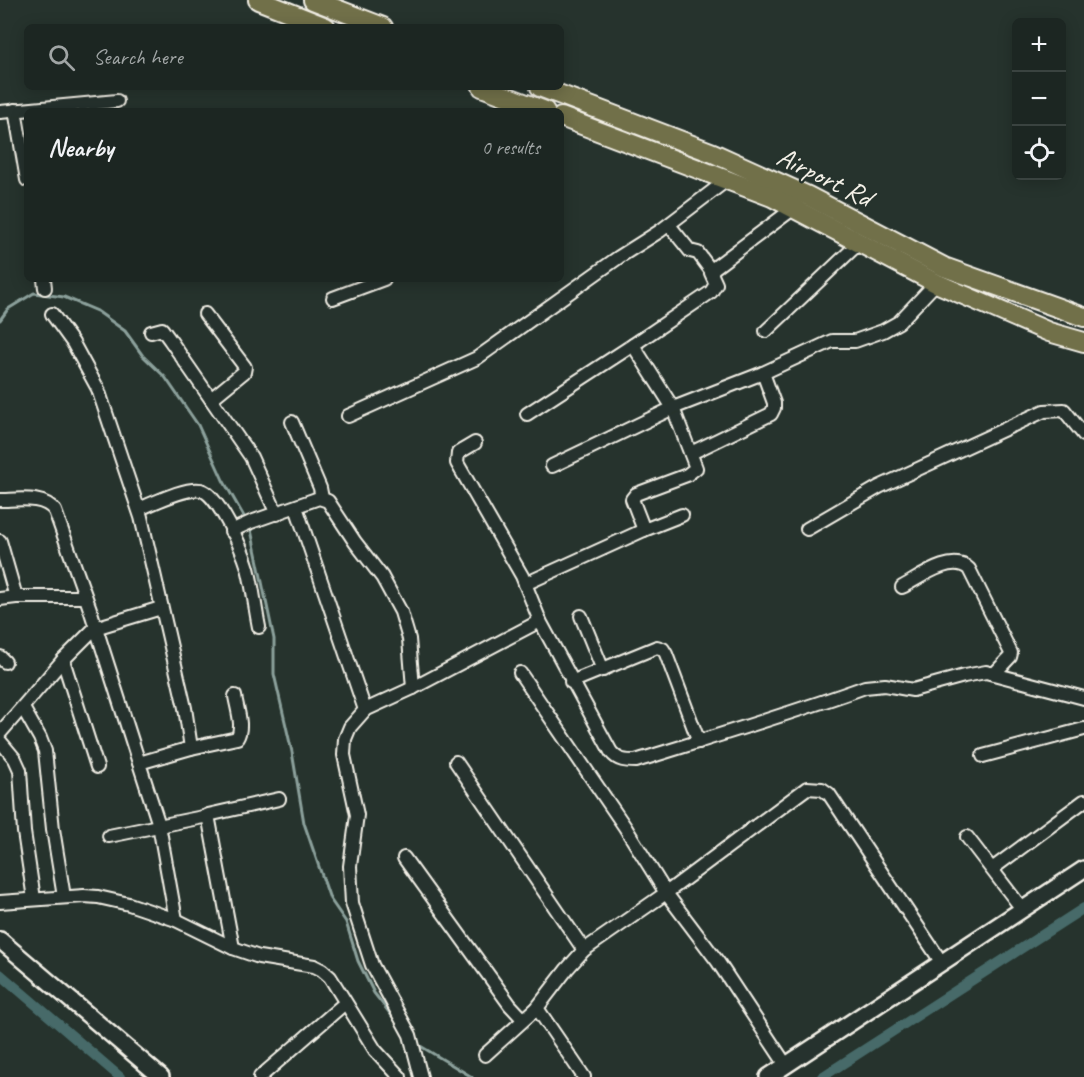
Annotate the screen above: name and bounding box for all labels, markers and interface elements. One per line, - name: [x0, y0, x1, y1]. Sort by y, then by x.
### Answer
- map controls: [1012, 18, 1066, 180]
- button: +: [1012, 18, 1066, 72]
- search box: [24, 24, 564, 90]
- icon: search: [45, 41, 78, 74]
- text: Search here: [93, 43, 183, 71]
- button: −: [1012, 72, 1066, 126]
- button: locate: [1012, 126, 1066, 180]
- text: Nearby: [48, 131, 113, 164]
- text: 0 results: [481, 135, 540, 160]
- street label: Airport Rd: [771, 138, 882, 216]

